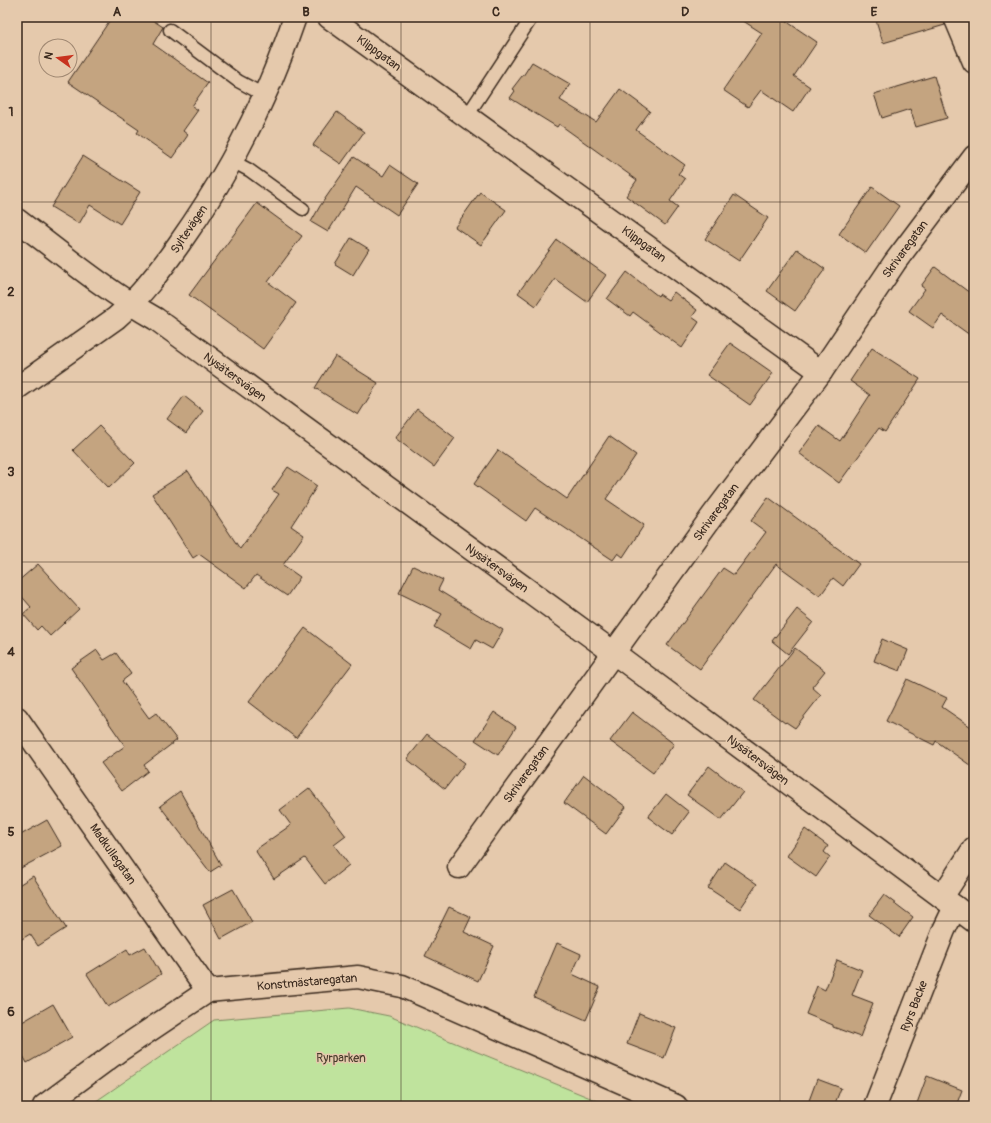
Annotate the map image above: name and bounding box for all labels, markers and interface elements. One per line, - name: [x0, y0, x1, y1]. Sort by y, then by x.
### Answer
- text: A: [113, 4, 122, 20]
- text: B: [302, 4, 310, 20]
- text: C: [492, 4, 500, 20]
- text: D: [681, 4, 689, 20]
- text: E: [871, 4, 878, 20]
- street label: Klippgatan: [353, 32, 404, 75]
- north arrow: [38, 38, 78, 78]
- text: N: [42, 50, 56, 61]
- text: 1: [8, 104, 14, 120]
- street label: Syltevägen: [168, 202, 211, 256]
- street label: Skrivaregatan: [879, 217, 932, 281]
- street label: Klippgatan: [618, 223, 669, 266]
- text: 2: [7, 284, 15, 300]
- street label: Nysätersvägen: [200, 349, 269, 405]
- text: 3: [7, 464, 15, 480]
- street label: Skrivaregatan: [690, 480, 743, 544]
- street label: Nysätersvägen: [462, 540, 531, 596]
- text: 4: [7, 644, 15, 660]
- street label: Nysätersvägen: [723, 732, 792, 789]
- street label: Skrivaregatan: [500, 742, 553, 806]
- street label: Madkullegatan: [86, 821, 139, 888]
- text: 5: [7, 824, 15, 840]
- street label: Konstmästaregatan: [256, 971, 358, 994]
- street label: Ryrs Backe: [898, 978, 931, 1034]
- text: 6: [7, 1004, 15, 1020]
- park label: Ryrparken: [316, 1051, 366, 1066]

